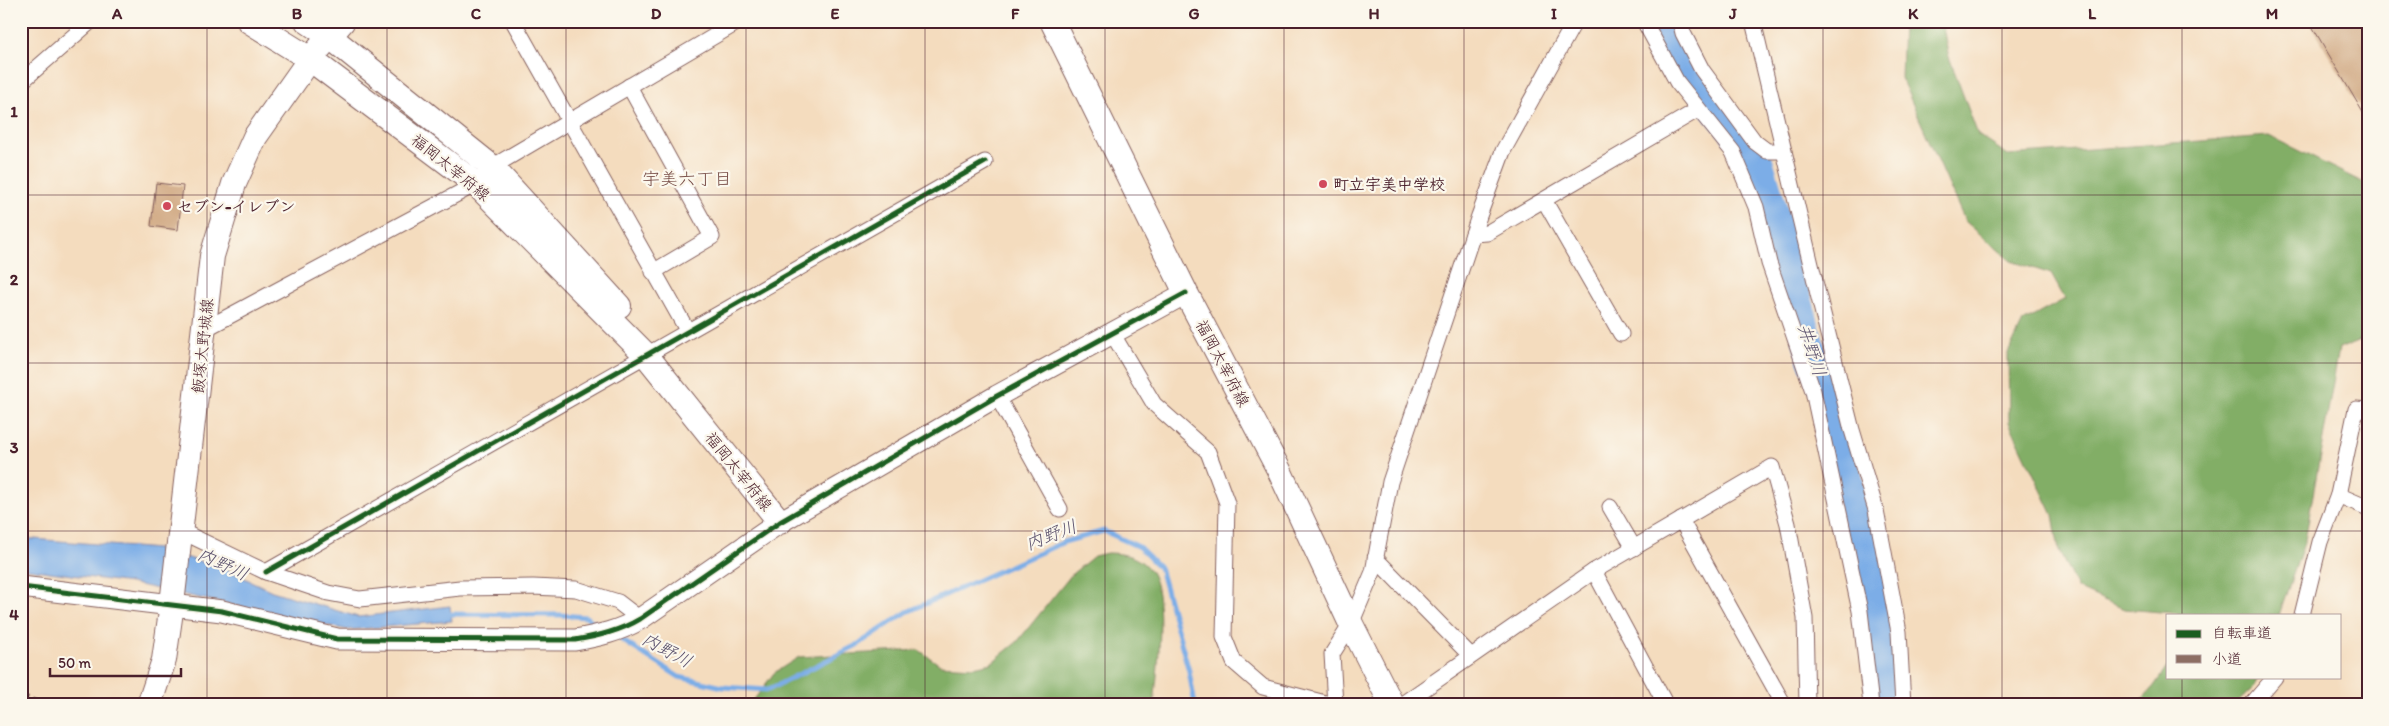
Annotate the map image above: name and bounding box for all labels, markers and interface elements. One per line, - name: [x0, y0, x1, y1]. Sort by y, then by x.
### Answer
- text: A: [111, 4, 123, 23]
- text: B: [292, 4, 303, 23]
- text: C: [471, 4, 482, 23]
- text: D: [651, 4, 662, 23]
- text: E: [831, 4, 840, 23]
- text: F: [1011, 4, 1020, 23]
- text: G: [1188, 4, 1200, 23]
- text: H: [1368, 4, 1380, 23]
- text: I: [1551, 4, 1557, 23]
- text: J: [1728, 4, 1737, 23]
- text: K: [1908, 4, 1919, 23]
- text: L: [2088, 4, 2097, 23]
- text: M: [2266, 4, 2278, 23]
- text: 1: [10, 102, 18, 121]
- street label: 福岡太宰府線: [407, 130, 494, 205]
- district label: 宇美六丁目: [642, 168, 732, 190]
- place label: 町立宇美中学校: [1333, 175, 1445, 194]
- marker: 町立宇美中学校: [1317, 178, 1329, 190]
- place label: セブン-イレブン: [177, 197, 295, 216]
- marker: セブン-イレブン: [161, 200, 173, 212]
- text: 2: [10, 270, 19, 289]
- street label: 飯塚大野城線: [188, 297, 217, 395]
- street label: 福岡太宰府線: [1192, 316, 1253, 410]
- water label: 井野川: [1793, 321, 1831, 379]
- street label: 福岡太宰府線: [701, 428, 776, 515]
- text: 3: [10, 438, 19, 457]
- water label: 内野川: [1022, 515, 1080, 555]
- water label: 内野川: [194, 543, 252, 585]
- text: 4: [9, 605, 19, 624]
- legend: [2166, 614, 2342, 678]
- text: 自転車道: [2212, 624, 2272, 642]
- water label: 内野川: [638, 627, 696, 673]
- scale bar: [50, 646, 181, 678]
- text: 小道: [2212, 650, 2242, 668]
- text: 50 m: [58, 654, 91, 672]

